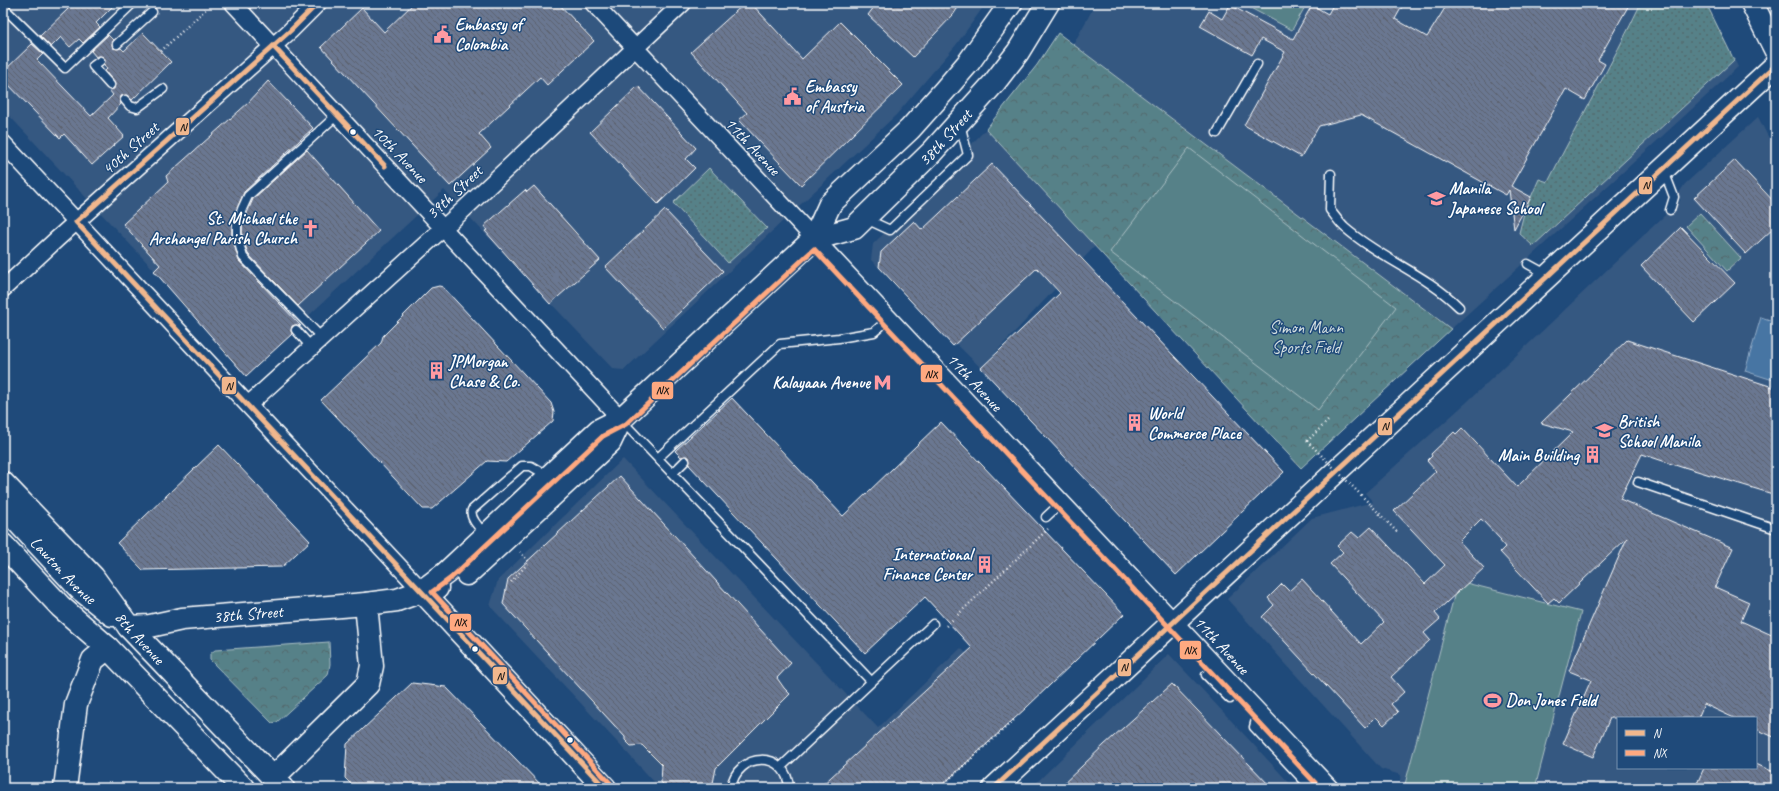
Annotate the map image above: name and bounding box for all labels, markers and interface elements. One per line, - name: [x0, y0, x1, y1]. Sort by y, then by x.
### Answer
- place label: Embassy of Colombia: [455, 14, 527, 55]
- public building icon: Embassy of Colombia: [432, 24, 452, 44]
- place label: Embassy of Austria: [805, 76, 865, 117]
- public building icon: Embassy of Austria: [782, 86, 802, 106]
- street label: 38th Street: [914, 103, 978, 170]
- street label: 11th Avenue: [720, 113, 786, 181]
- street label: 40th Street: [98, 116, 165, 179]
- line badge: N: [175, 117, 190, 136]
- text: N: [180, 120, 189, 134]
- street label: 10th Avenue: [367, 121, 433, 189]
- unlabelled marker: [348, 127, 358, 137]
- street label: 39th Street: [422, 159, 489, 224]
- line badge: N: [1638, 176, 1653, 195]
- place label: Manila Japanese School: [1448, 178, 1545, 219]
- text: N: [1643, 178, 1652, 192]
- school or university icon: Manila Japanese School: [1426, 188, 1446, 208]
- place label: St. Michael the Archangel Parish Church: [149, 208, 299, 249]
- church icon: St. Michael the Archangel Parish Church: [300, 218, 320, 238]
- park label: Simon Mann Sports Field: [1269, 317, 1344, 358]
- street label: 11th Avenue: [942, 349, 1008, 417]
- place label: JPMorgan Chase & Co.: [448, 351, 520, 392]
- building icon: JPMorgan Chase & Co.: [426, 361, 446, 381]
- line badge: NX: [920, 364, 943, 383]
- text: NX: [925, 367, 939, 381]
- place label: Kalayaan Avenue: [772, 372, 872, 393]
- metro station icon: Kalayaan Avenue: [873, 372, 893, 392]
- line badge: N: [221, 376, 237, 395]
- text: N: [226, 379, 235, 393]
- line badge: NX: [651, 381, 674, 400]
- text: NX: [656, 383, 670, 397]
- place label: World Commerce Place: [1148, 403, 1242, 444]
- place label: British School Manila: [1618, 411, 1702, 452]
- building icon: World Commerce Place: [1125, 413, 1145, 433]
- line badge: N: [1377, 417, 1393, 436]
- text: N: [1382, 419, 1391, 433]
- school or university icon: British School Manila: [1595, 421, 1615, 441]
- place label: Main Building: [1498, 445, 1581, 466]
- building icon: Main Building: [1582, 445, 1602, 465]
- street label: Lawton Avenue: [26, 532, 101, 610]
- place label: International Finance Center: [883, 544, 976, 585]
- building icon: International Finance Center: [975, 554, 995, 574]
- street label: 38th Street: [213, 601, 286, 627]
- street label: 8th Avenue: [110, 607, 170, 670]
- street label: 11th Avenue: [1189, 612, 1255, 680]
- line badge: NX: [449, 613, 472, 632]
- text: NX: [454, 615, 468, 629]
- line badge: NX: [1179, 640, 1202, 660]
- text: NX: [1184, 643, 1198, 657]
- unlabelled marker: [470, 644, 480, 654]
- line badge: N: [1117, 658, 1132, 677]
- text: N: [1121, 660, 1130, 674]
- line badge: N: [492, 666, 508, 685]
- text: N: [497, 669, 506, 683]
- sports icon: Don Jones Field: [1483, 690, 1503, 710]
- place label: Don Jones Field: [1506, 690, 1599, 711]
- legend: [1617, 717, 1757, 769]
- text: N: [1653, 725, 1662, 741]
- unlabelled marker: [565, 735, 575, 745]
- text: NX: [1653, 745, 1668, 761]

